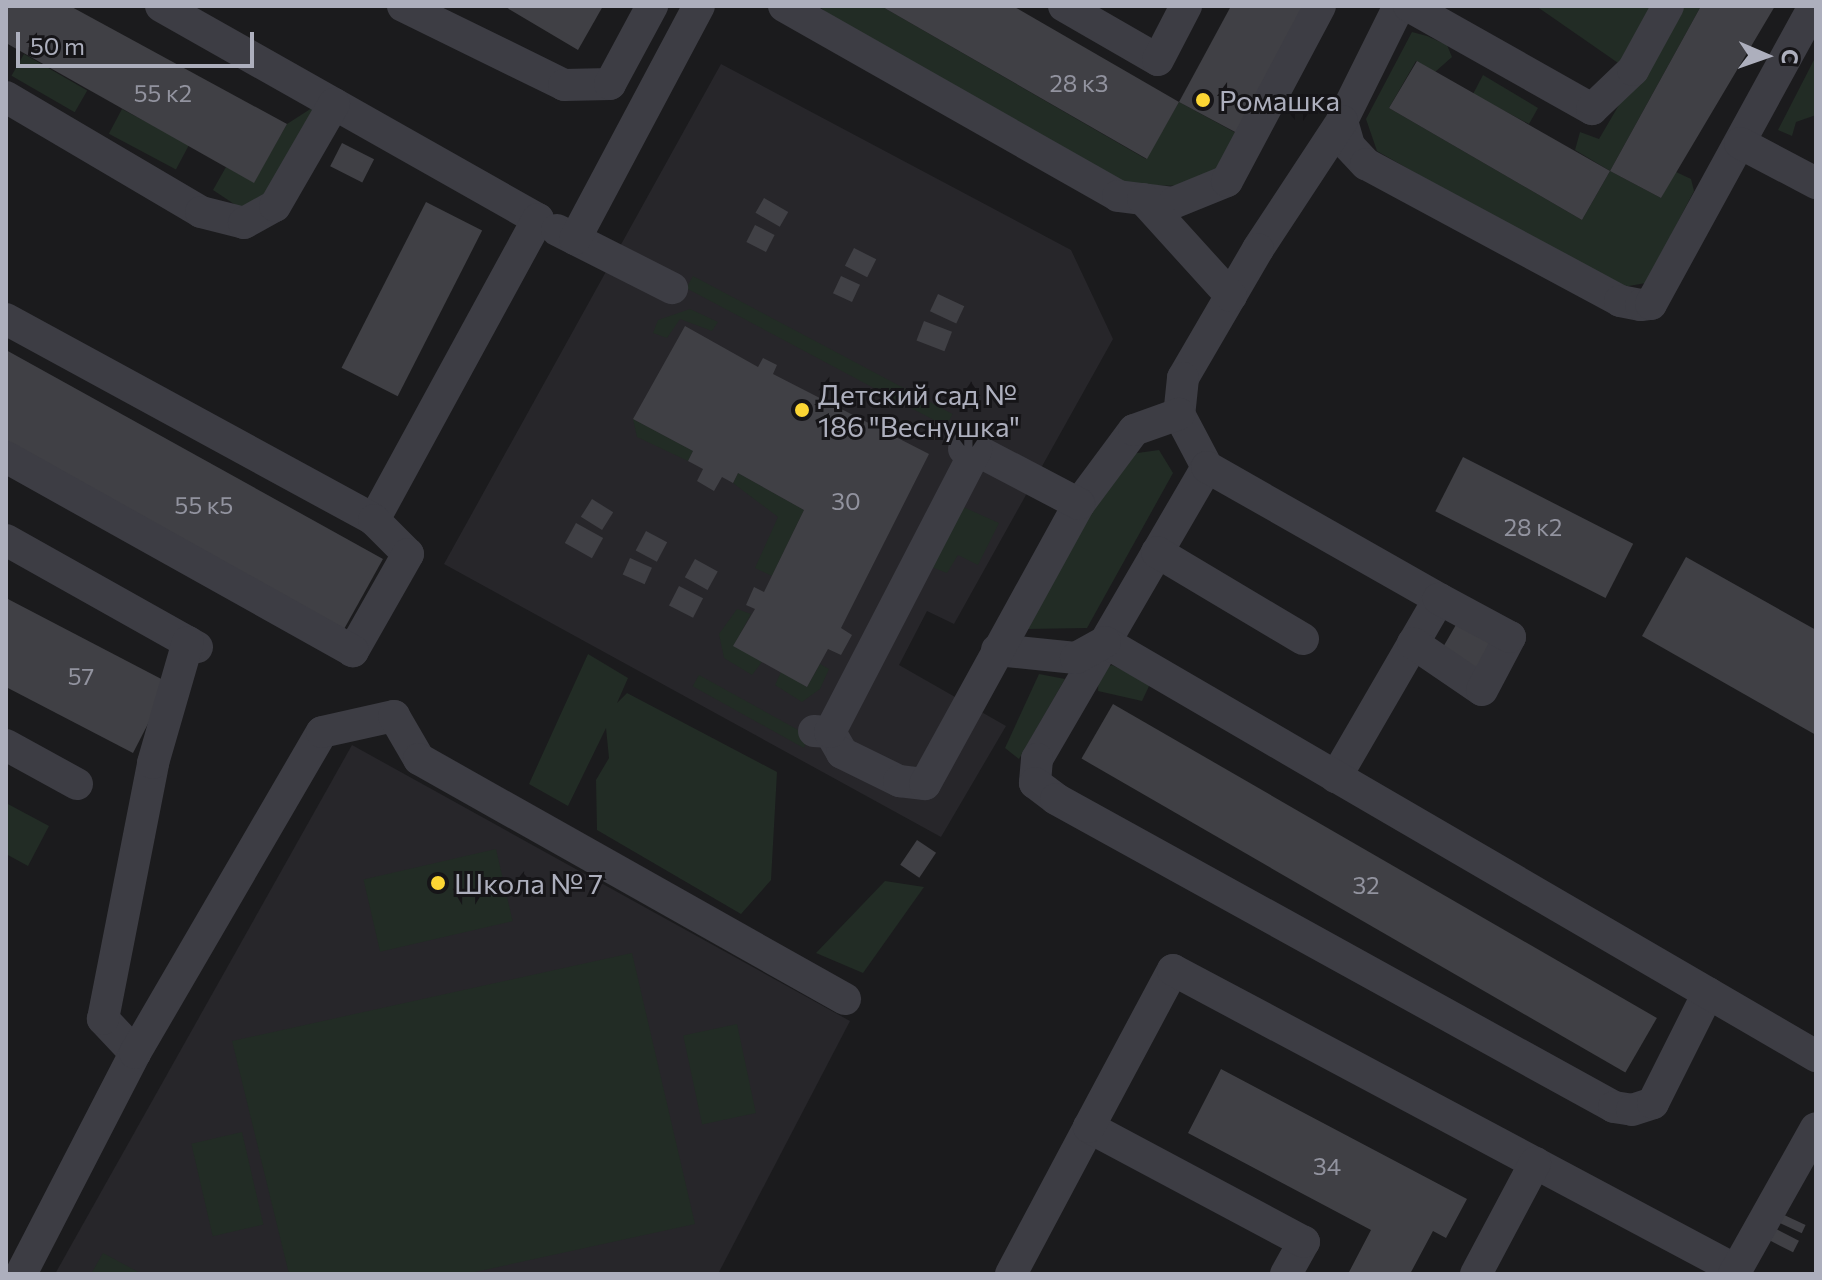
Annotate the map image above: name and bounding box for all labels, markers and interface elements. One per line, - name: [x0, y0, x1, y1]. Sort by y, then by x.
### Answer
- scale bar: [20, 16, 258, 66]
- north arrow: [1726, 16, 1806, 96]
- text: 50 m: [30, 31, 85, 60]
- text: С: [1777, 49, 1804, 65]
- house number: 28 к3: [1050, 69, 1108, 97]
- house number: 55 к2: [134, 79, 192, 107]
- place label: Ромашка: [1219, 83, 1340, 117]
- marker: Ромашка: [1194, 91, 1212, 109]
- place label: Детский сад № 186 "Веснушка": [818, 377, 1020, 443]
- marker: Детский сад № 186 "Веснушка": [793, 401, 811, 419]
- house number: 30: [831, 487, 861, 515]
- house number: 55 к5: [175, 491, 233, 519]
- house number: 28 к2: [1504, 513, 1562, 541]
- house number: 57: [68, 662, 94, 690]
- place label: Школа № 7: [454, 866, 603, 900]
- house number: 32: [1353, 871, 1379, 899]
- marker: Школа № 7: [429, 874, 447, 892]
- house number: 34: [1313, 1152, 1341, 1180]

